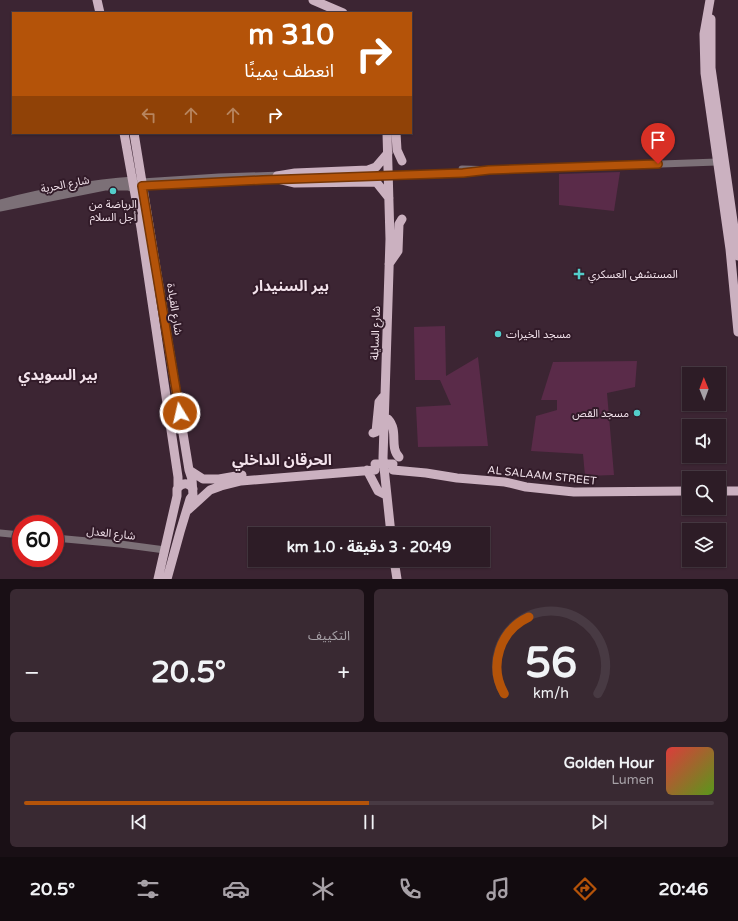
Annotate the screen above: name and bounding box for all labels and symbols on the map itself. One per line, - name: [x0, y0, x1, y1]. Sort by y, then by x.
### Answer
- pin: [641, 123, 675, 164]
- street label: شارع الحرية: [40, 173, 91, 197]
- marker: الرياضة من أجل السلام: [108, 186, 118, 196]
- place label: الرياضة من أجل السلام: [89, 198, 137, 225]
- marker: المستشفى العسكري: [573, 268, 585, 280]
- place label: المستشفى العسكري: [588, 268, 678, 284]
- district label: بير السنيدار: [252, 277, 329, 295]
- street label: شارع القيادة: [163, 282, 185, 336]
- street label: شارع السايلة: [368, 305, 384, 360]
- place label: مسجد الخيرات: [506, 328, 571, 341]
- marker: مسجد الخيرات: [493, 329, 503, 339]
- district label: بير السويدي: [18, 366, 98, 386]
- north arrow: [682, 367, 726, 411]
- position arrow: [159, 392, 201, 434]
- place label: مسجد القص: [572, 407, 629, 420]
- marker: مسجد القص: [632, 408, 642, 418]
- district label: الحرقان الداخلي: [232, 451, 332, 471]
- street label: AL SALAAM STREET: [487, 463, 598, 488]
- speed limit sign: 60: [12, 515, 64, 567]
- street label: شارع العدل: [86, 524, 136, 544]

